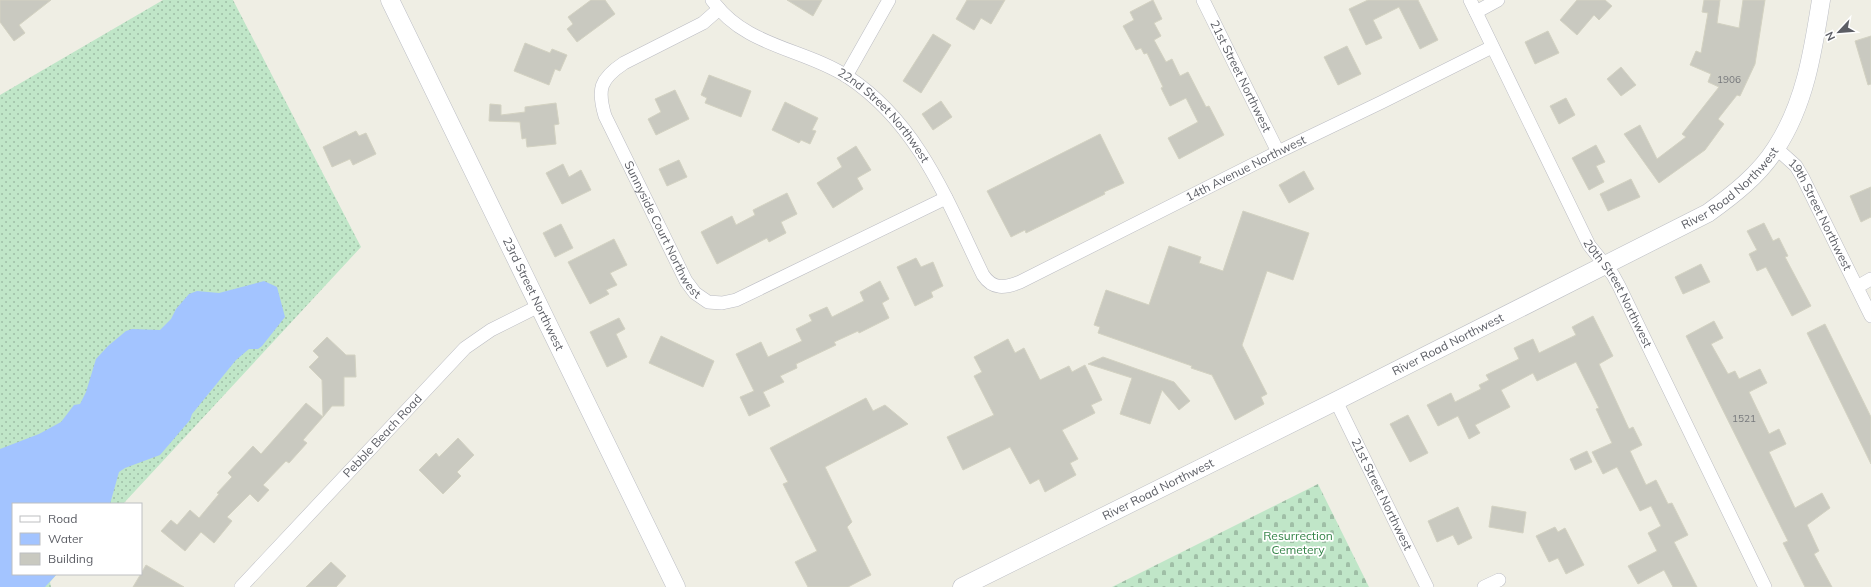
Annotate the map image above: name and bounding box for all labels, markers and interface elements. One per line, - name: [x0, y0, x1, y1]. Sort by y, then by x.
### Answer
- north arrow: [1819, 12, 1859, 52]
- street label: 21st Street Northwest: [1207, 18, 1275, 134]
- text: N: [1822, 30, 1838, 43]
- street label: 22nd Street Northwest: [835, 64, 933, 165]
- house number: 1906: [1717, 73, 1741, 86]
- street label: 14th Avenue Northwest: [1183, 132, 1308, 204]
- street label: River Road Northwest: [1679, 144, 1781, 232]
- street label: 19th Street Northwest: [1785, 155, 1855, 273]
- street label: Sunnyside Court Northwest: [621, 158, 704, 302]
- street label: 23rd Street Northwest: [500, 235, 568, 353]
- street label: 20th Street Northwest: [1580, 237, 1656, 350]
- street label: River Road Northwest: [1389, 310, 1506, 378]
- street label: Pebble Beach Road: [340, 391, 425, 480]
- house number: 1521: [1732, 412, 1756, 425]
- street label: 21st Street Northwest: [1348, 436, 1416, 553]
- street label: River Road Northwest: [1100, 455, 1216, 523]
- legend: [12, 503, 142, 575]
- text: Road: [48, 511, 77, 526]
- park label: Resurrection Cemetery: [1263, 528, 1333, 557]
- text: Water: [48, 531, 84, 546]
- text: Building: [48, 551, 93, 566]

